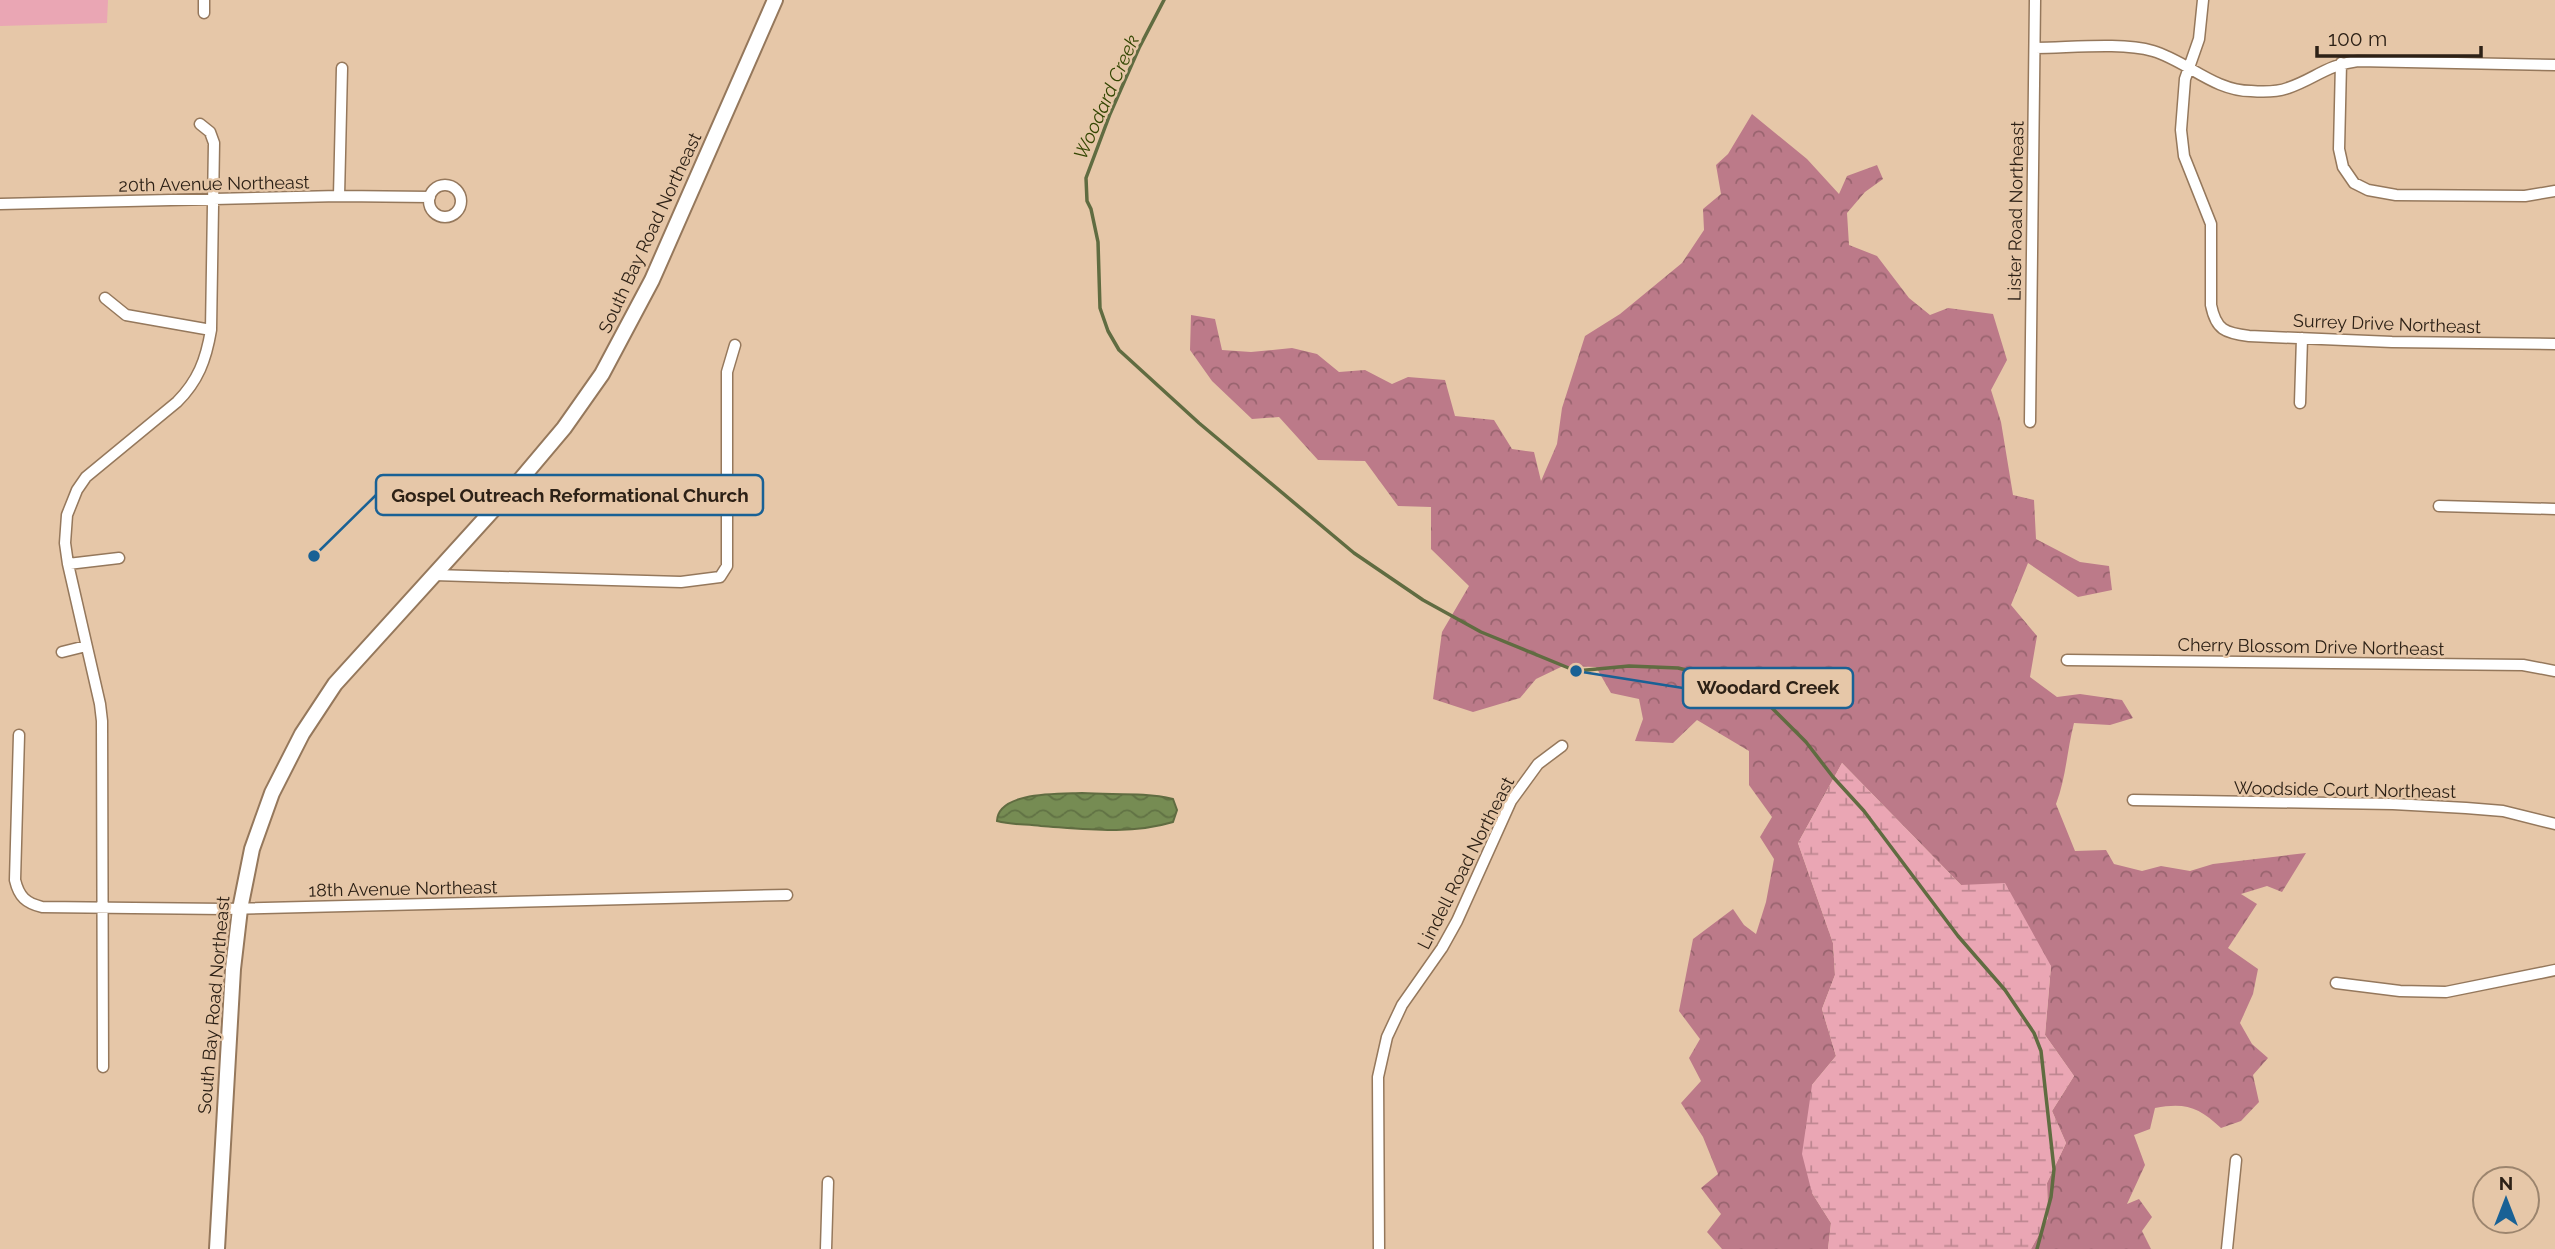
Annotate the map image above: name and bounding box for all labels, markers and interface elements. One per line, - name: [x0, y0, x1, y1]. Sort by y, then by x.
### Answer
- scale bar: [2317, 14, 2482, 58]
- text: 100 m: [2328, 26, 2387, 51]
- water label: Woodard Creek: [1069, 31, 1143, 163]
- street label: Lister Road Northeast: [2003, 121, 2028, 301]
- street label: South Bay Road Northeast: [594, 129, 705, 336]
- street label: 20th Avenue Northeast: [118, 171, 310, 196]
- street label: Surrey Drive Northeast: [2293, 310, 2481, 337]
- callout: Gospel Outreach Reformational Church: [376, 475, 763, 515]
- text: Gospel Outreach Reformational Church: [391, 484, 749, 506]
- street label: Cherry Blossom Drive Northeast: [2178, 634, 2445, 659]
- callout: Woodard Creek: [1683, 668, 1853, 708]
- text: Woodard Creek: [1697, 676, 1840, 698]
- street label: Lindell Road Northeast: [1413, 773, 1518, 952]
- street label: Woodside Court Northeast: [2234, 777, 2456, 802]
- street label: 18th Avenue Northeast: [308, 876, 498, 901]
- street label: South Bay Road Northeast: [193, 895, 234, 1115]
- north arrow: [2471, 1165, 2541, 1235]
- text: N: [2499, 1172, 2513, 1194]

